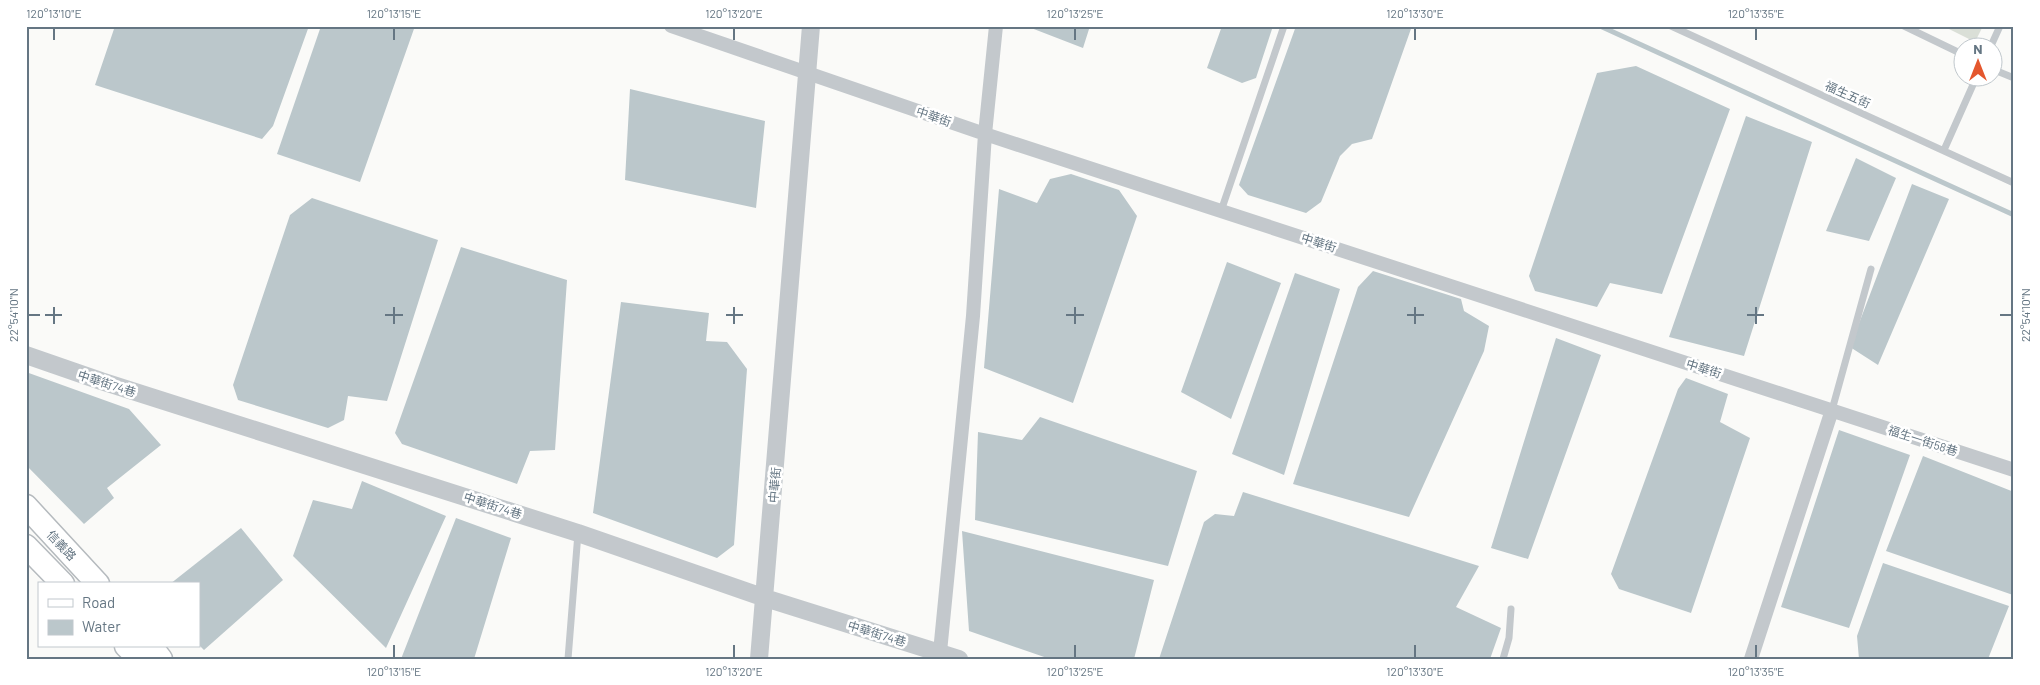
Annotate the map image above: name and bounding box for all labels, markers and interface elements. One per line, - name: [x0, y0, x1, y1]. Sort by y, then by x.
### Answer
- text: 120°13'10"E: [26, 6, 82, 20]
- text: 120°13'15"E: [367, 6, 421, 20]
- text: 120°13'20"E: [705, 6, 763, 20]
- text: 120°13'25"E: [1047, 6, 1103, 20]
- text: 120°13'30"E: [1386, 6, 1444, 20]
- text: 120°13'35"E: [1728, 6, 1784, 20]
- north arrow: [1952, 38, 2002, 88]
- text: N: [1973, 40, 1983, 57]
- street label: 福生五街: [1823, 78, 1873, 110]
- street label: 中華街: [915, 104, 953, 128]
- street label: 中華街: [1300, 230, 1338, 254]
- text: 22°54'10"N: [6, 288, 20, 342]
- text: 22°54'10"N: [2018, 288, 2032, 342]
- street label: 中華街: [1685, 356, 1723, 380]
- street label: 中華街74巷: [76, 367, 138, 399]
- street label: 福生一街58巷: [1886, 422, 1960, 458]
- street label: 中華街: [765, 466, 783, 504]
- street label: 中華街74巷: [462, 489, 524, 521]
- street label: 信義路: [45, 527, 79, 563]
- legend: [38, 582, 200, 648]
- text: Road: [82, 593, 115, 611]
- text: Water: [82, 617, 121, 635]
- street label: 中華街74巷: [846, 617, 908, 649]
- text: 120°13'15"E: [367, 664, 421, 678]
- text: 120°13'20"E: [705, 664, 763, 678]
- text: 120°13'25"E: [1047, 664, 1103, 678]
- text: 120°13'30"E: [1386, 664, 1444, 678]
- text: 120°13'35"E: [1728, 664, 1784, 678]

